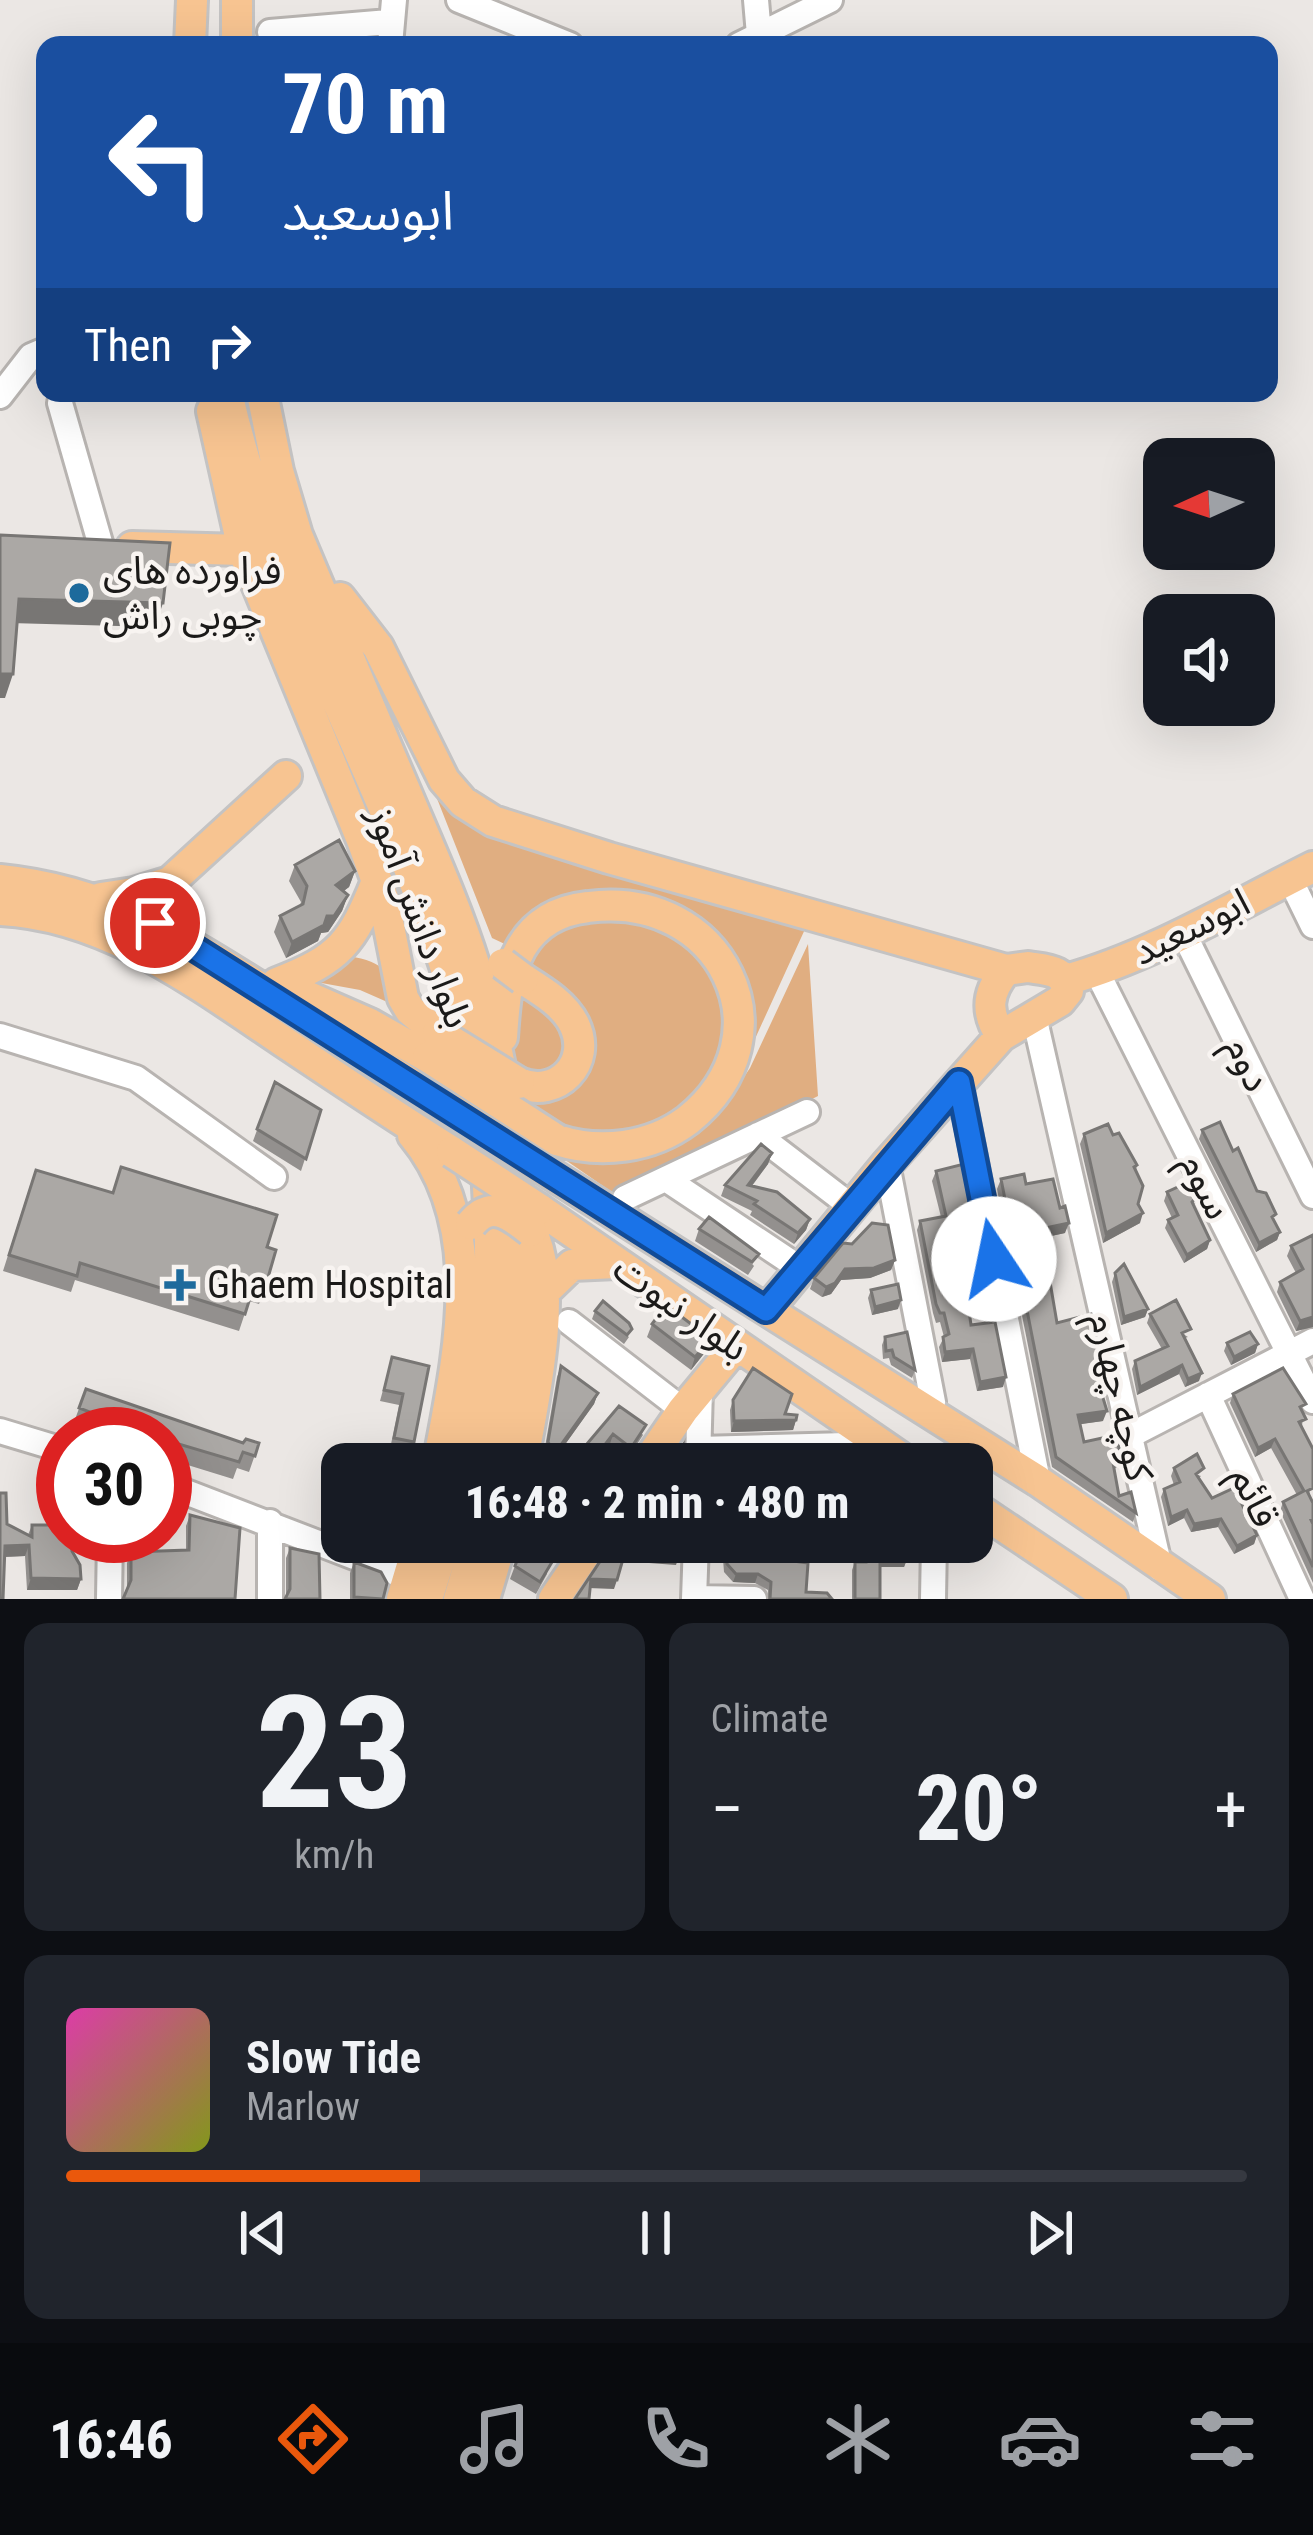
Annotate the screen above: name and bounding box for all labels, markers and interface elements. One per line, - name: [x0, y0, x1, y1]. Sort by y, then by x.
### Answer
- text: 70 m: [282, 55, 449, 154]
- icon: left: [84, 84, 240, 240]
- text: ابوسعید: [282, 180, 454, 243]
- icon: right: [196, 312, 262, 378]
- text: Then: [84, 319, 172, 372]
- north arrow: [1143, 438, 1275, 570]
- map controls: [1143, 438, 1275, 726]
- place label: فراورده های چوبی راش: [103, 548, 281, 641]
- marker: فراورده های چوبی راش: [66, 580, 92, 606]
- button: sound: [1143, 594, 1275, 726]
- street label: بلوار دانش آموز: [358, 799, 481, 1034]
- pin: [104, 872, 206, 974]
- street label: ابوسعید: [1125, 879, 1257, 975]
- icon: arrive: [122, 890, 188, 956]
- street label: دوم: [1210, 1029, 1281, 1101]
- street label: سوم: [1165, 1145, 1242, 1229]
- position arrow: [931, 1196, 1057, 1322]
- street label: بلوار نبوت: [605, 1245, 757, 1371]
- place label: Ghaem Hospital: [207, 1262, 453, 1308]
- marker: Ghaem Hospital: [164, 1269, 196, 1301]
- street label: کوچه چهارم: [1074, 1308, 1163, 1488]
- speed limit sign: 30: [36, 1407, 192, 1563]
- street label: قائم: [1216, 1460, 1289, 1537]
- text: 16:48 · 2 min · 480 m: [465, 1476, 849, 1529]
- text: 23: [255, 1662, 413, 1845]
- text: Climate: [711, 1696, 828, 1742]
- text: 20°: [915, 1757, 1042, 1862]
- text: −: [711, 1771, 744, 1848]
- text: +: [1214, 1771, 1247, 1848]
- text: km/h: [294, 1832, 374, 1878]
- text: Slow Tide: [246, 2031, 421, 2084]
- text: Marlow: [246, 2084, 360, 2130]
- icon: previous: [230, 2200, 296, 2266]
- icon: pause: [623, 2200, 689, 2266]
- icon: next: [1017, 2200, 1083, 2266]
- icon: directions: [271, 2397, 355, 2481]
- icon: music: [453, 2397, 537, 2481]
- icon: phone: [634, 2397, 718, 2481]
- icon: climate: [816, 2397, 900, 2481]
- icon: car: [998, 2397, 1082, 2481]
- icon: filters: [1180, 2397, 1264, 2481]
- text: 16:46: [49, 2408, 173, 2471]

